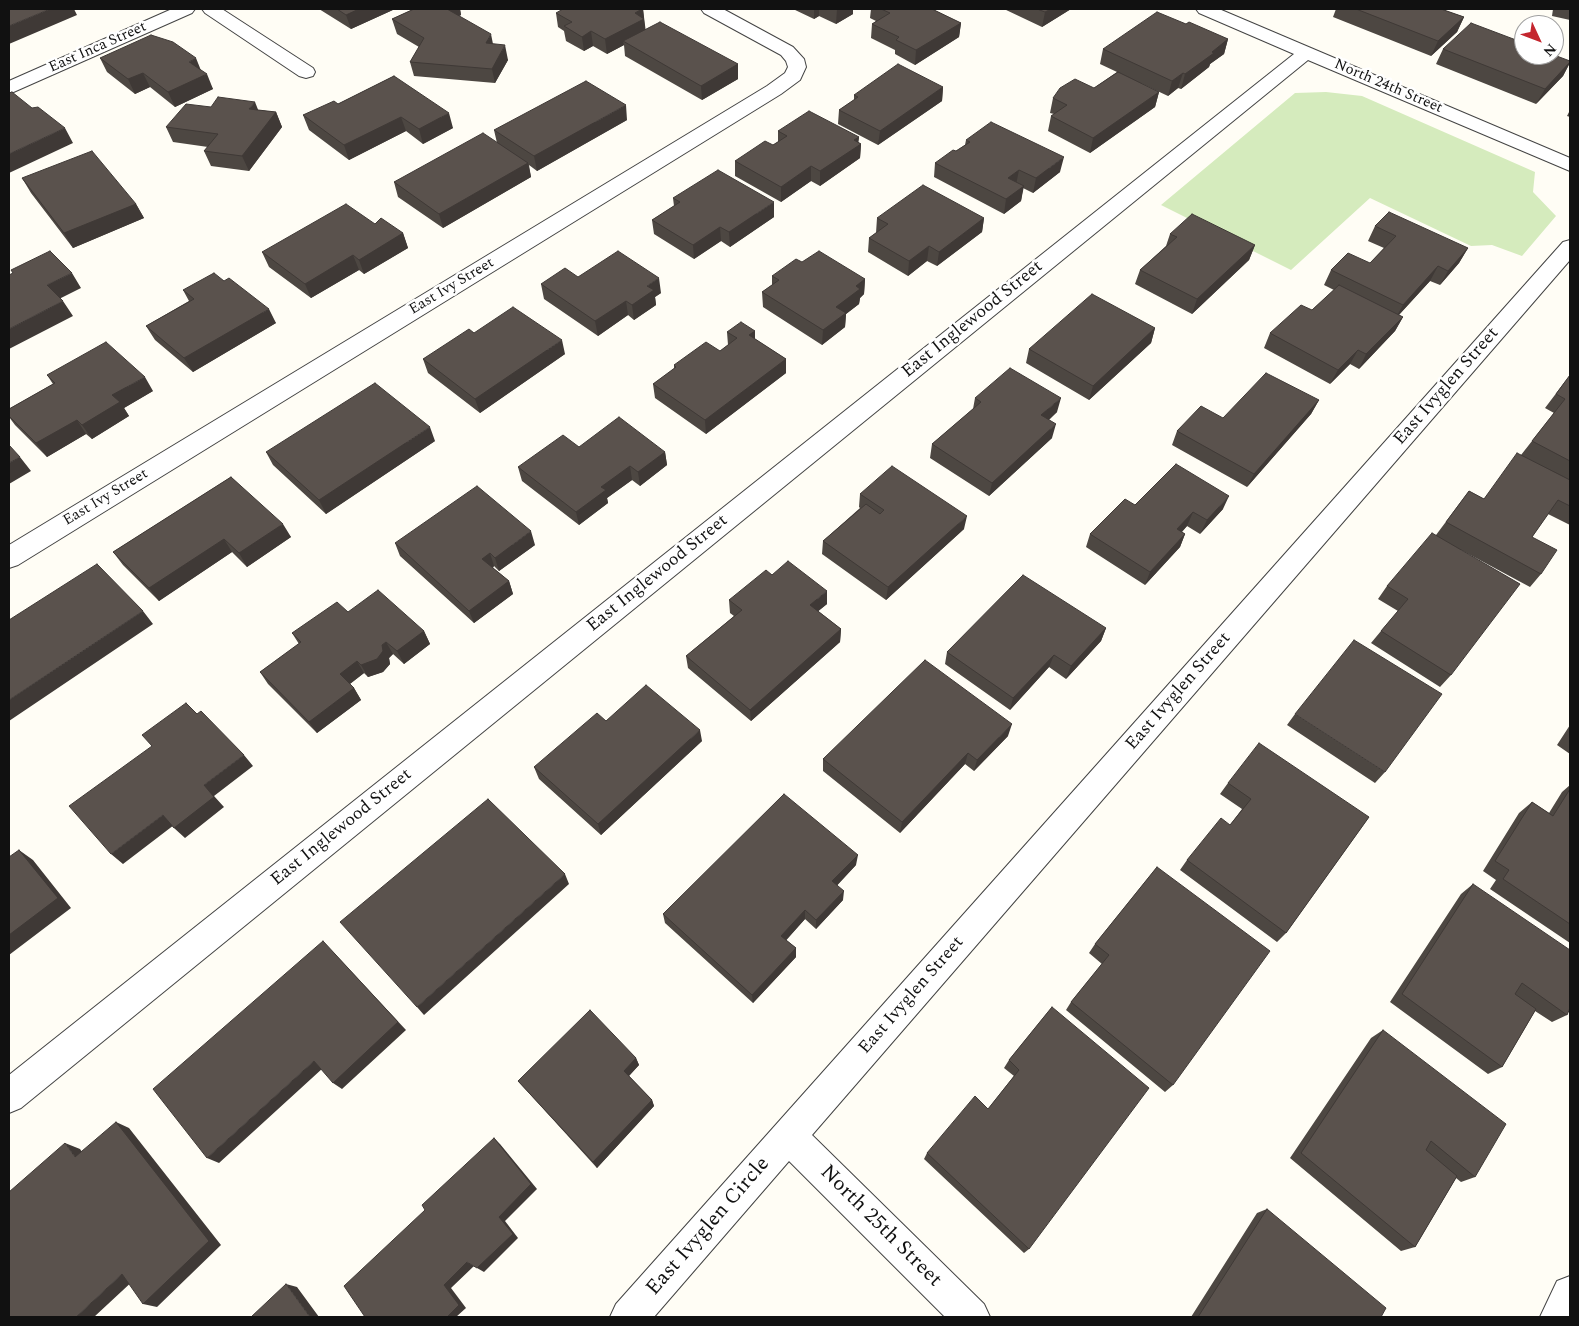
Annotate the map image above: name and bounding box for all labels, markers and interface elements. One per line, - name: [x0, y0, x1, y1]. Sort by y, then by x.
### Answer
- north arrow: [1514, 15, 1564, 65]
- street label: East Inca Street: [47, 18, 149, 78]
- text: N: [1538, 39, 1561, 61]
- street label: North 24th Street: [1331, 56, 1445, 118]
- street label: East Ivy Street: [406, 255, 498, 319]
- street label: East Inglewood Street: [898, 257, 1048, 383]
- street label: East Ivyglen Street: [1390, 324, 1504, 450]
- street label: East Ivy Street: [60, 466, 152, 530]
- street label: East Inglewood Street: [583, 511, 733, 637]
- street label: East Ivyglen Street: [1122, 629, 1236, 755]
- street label: East Inglewood Street: [267, 765, 417, 891]
- street label: East Ivyglen Street: [855, 933, 969, 1059]
- street label: East Ivyglen Circle: [642, 1153, 776, 1301]
- street label: North 25th Street: [814, 1161, 946, 1293]

